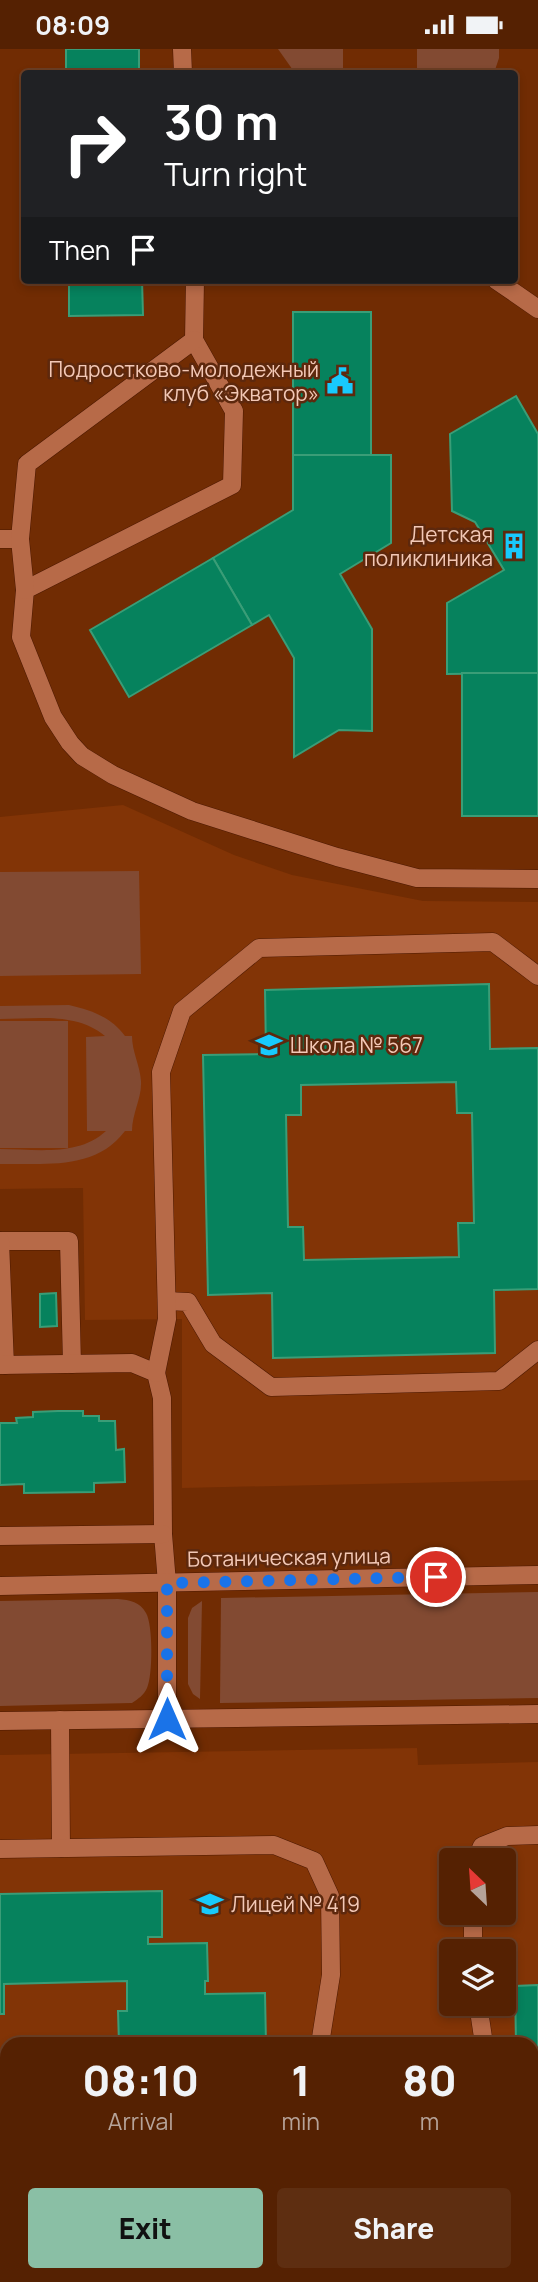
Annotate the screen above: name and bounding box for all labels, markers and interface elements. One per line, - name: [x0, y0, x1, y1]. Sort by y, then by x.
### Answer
- text: 08:09: [35, 7, 110, 43]
- text: 30 m: [164, 88, 279, 155]
- icon: right: [49, 98, 140, 189]
- text: Turn right: [164, 152, 307, 196]
- icon: arrive: [124, 231, 162, 269]
- text: Then: [49, 232, 110, 268]
- place label: Подростково-молодежный клуб «Экватор»: [49, 355, 319, 407]
- public building icon: Подростково-молодежный клуб «Экватор»: [325, 366, 355, 396]
- place label: Детская поликлиника: [364, 520, 493, 572]
- building icon: Детская поликлиника: [499, 531, 529, 561]
- school or university icon: Школа № 567: [254, 1030, 284, 1060]
- place label: Школа № 567: [290, 1031, 423, 1059]
- street label: Ботаническая улица: [187, 1541, 391, 1573]
- pin: [406, 1547, 466, 1607]
- icon: arrive: [417, 1558, 455, 1596]
- position arrow: [130, 1682, 204, 1756]
- north arrow: [439, 1848, 516, 1925]
- map controls: [439, 1848, 516, 2016]
- school or university icon: Лицей № 419: [195, 1889, 225, 1919]
- place label: Лицей № 419: [231, 1890, 360, 1918]
- button: layers: [439, 1939, 516, 2016]
- text: 08:10: [82, 2051, 199, 2109]
- text: 1: [291, 2051, 310, 2109]
- text: 80: [402, 2051, 457, 2109]
- text: Arrival: [108, 2105, 174, 2137]
- text: min: [281, 2105, 320, 2137]
- text: m: [420, 2105, 439, 2137]
- button: Exit: [28, 2188, 263, 2268]
- button: Share: [277, 2188, 511, 2268]

